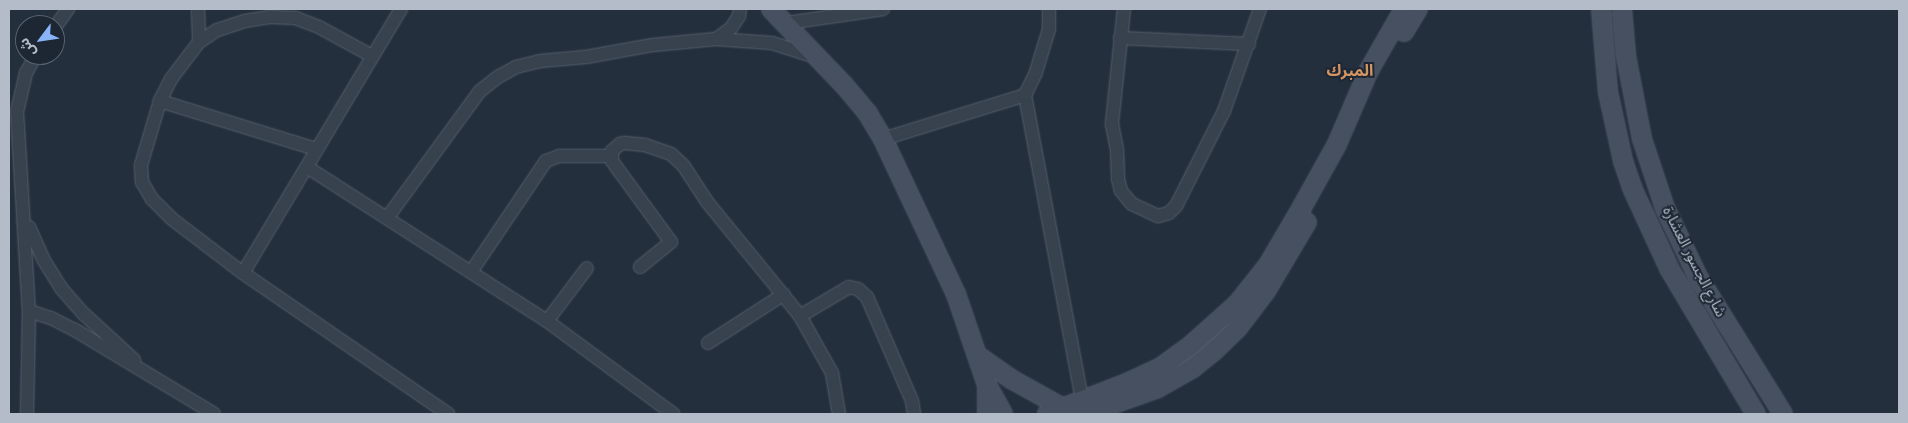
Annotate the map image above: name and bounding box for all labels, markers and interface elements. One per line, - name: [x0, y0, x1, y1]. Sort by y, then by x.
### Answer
- north arrow: [15, 15, 65, 65]
- text: ش: [15, 35, 40, 60]
- district label: المبرك: [1327, 61, 1373, 81]
- street label: شارع الجسور العشارة: [1658, 204, 1730, 320]

